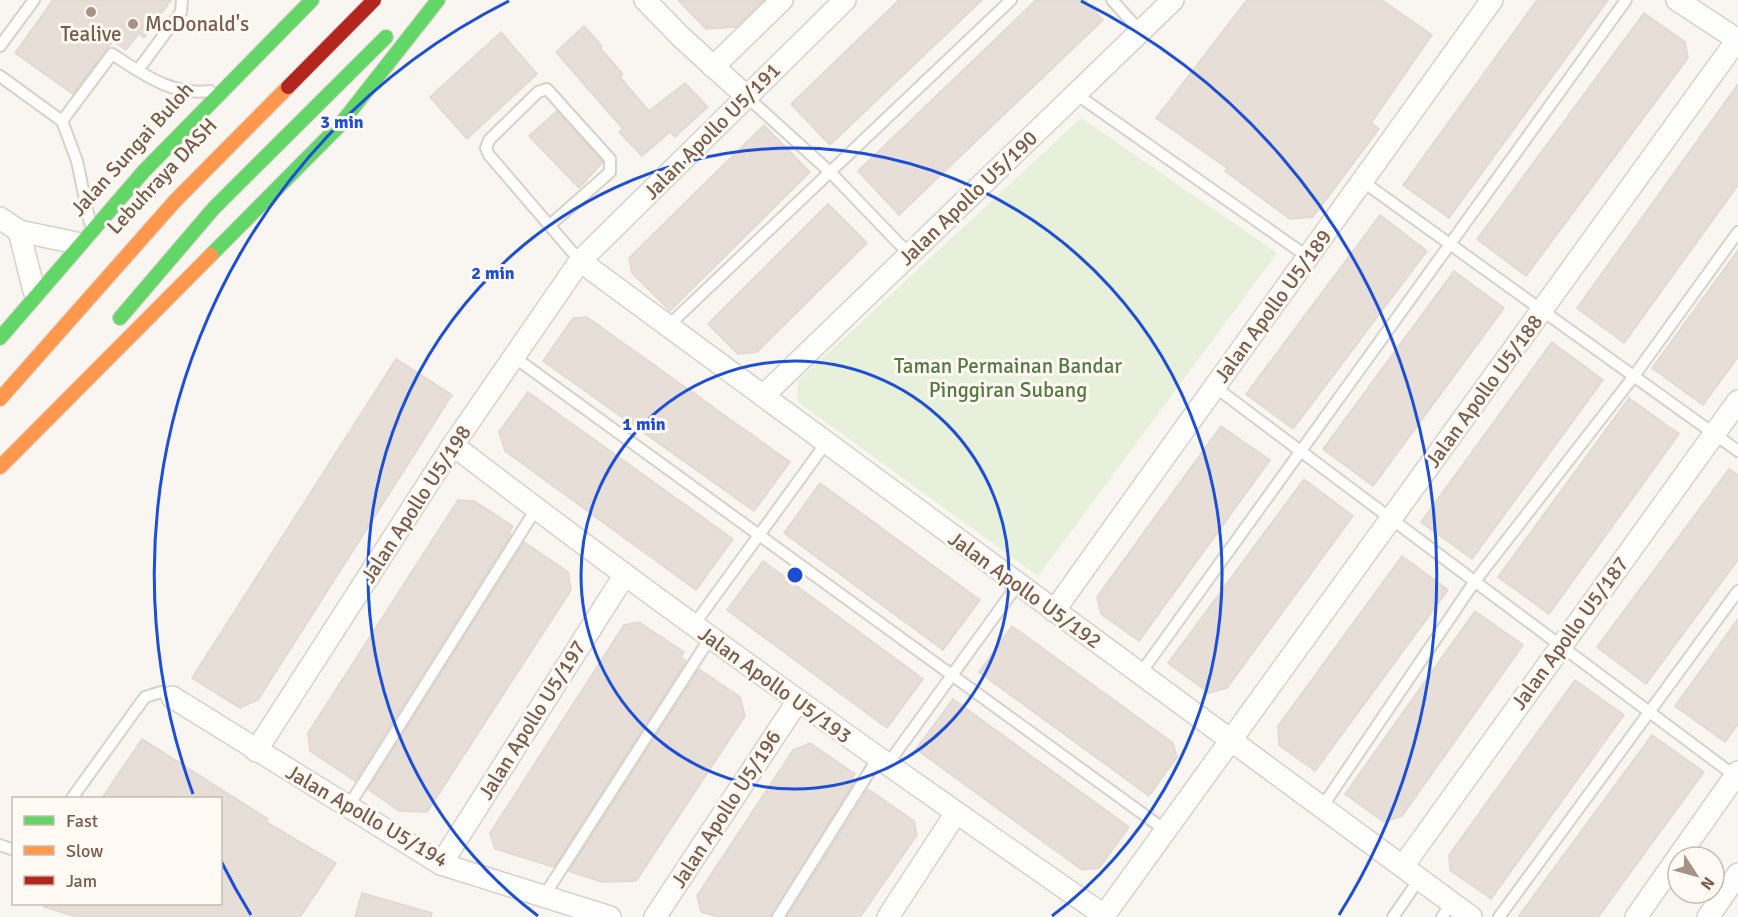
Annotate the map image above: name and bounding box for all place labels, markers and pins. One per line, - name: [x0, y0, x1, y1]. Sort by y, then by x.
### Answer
- marker: Tealive: [84, 5, 98, 19]
- place label: McDonald's: [145, 11, 249, 37]
- marker: McDonald's: [126, 17, 140, 31]
- place label: Tealive: [60, 21, 122, 47]
- centre of rings: [785, 565, 805, 585]

